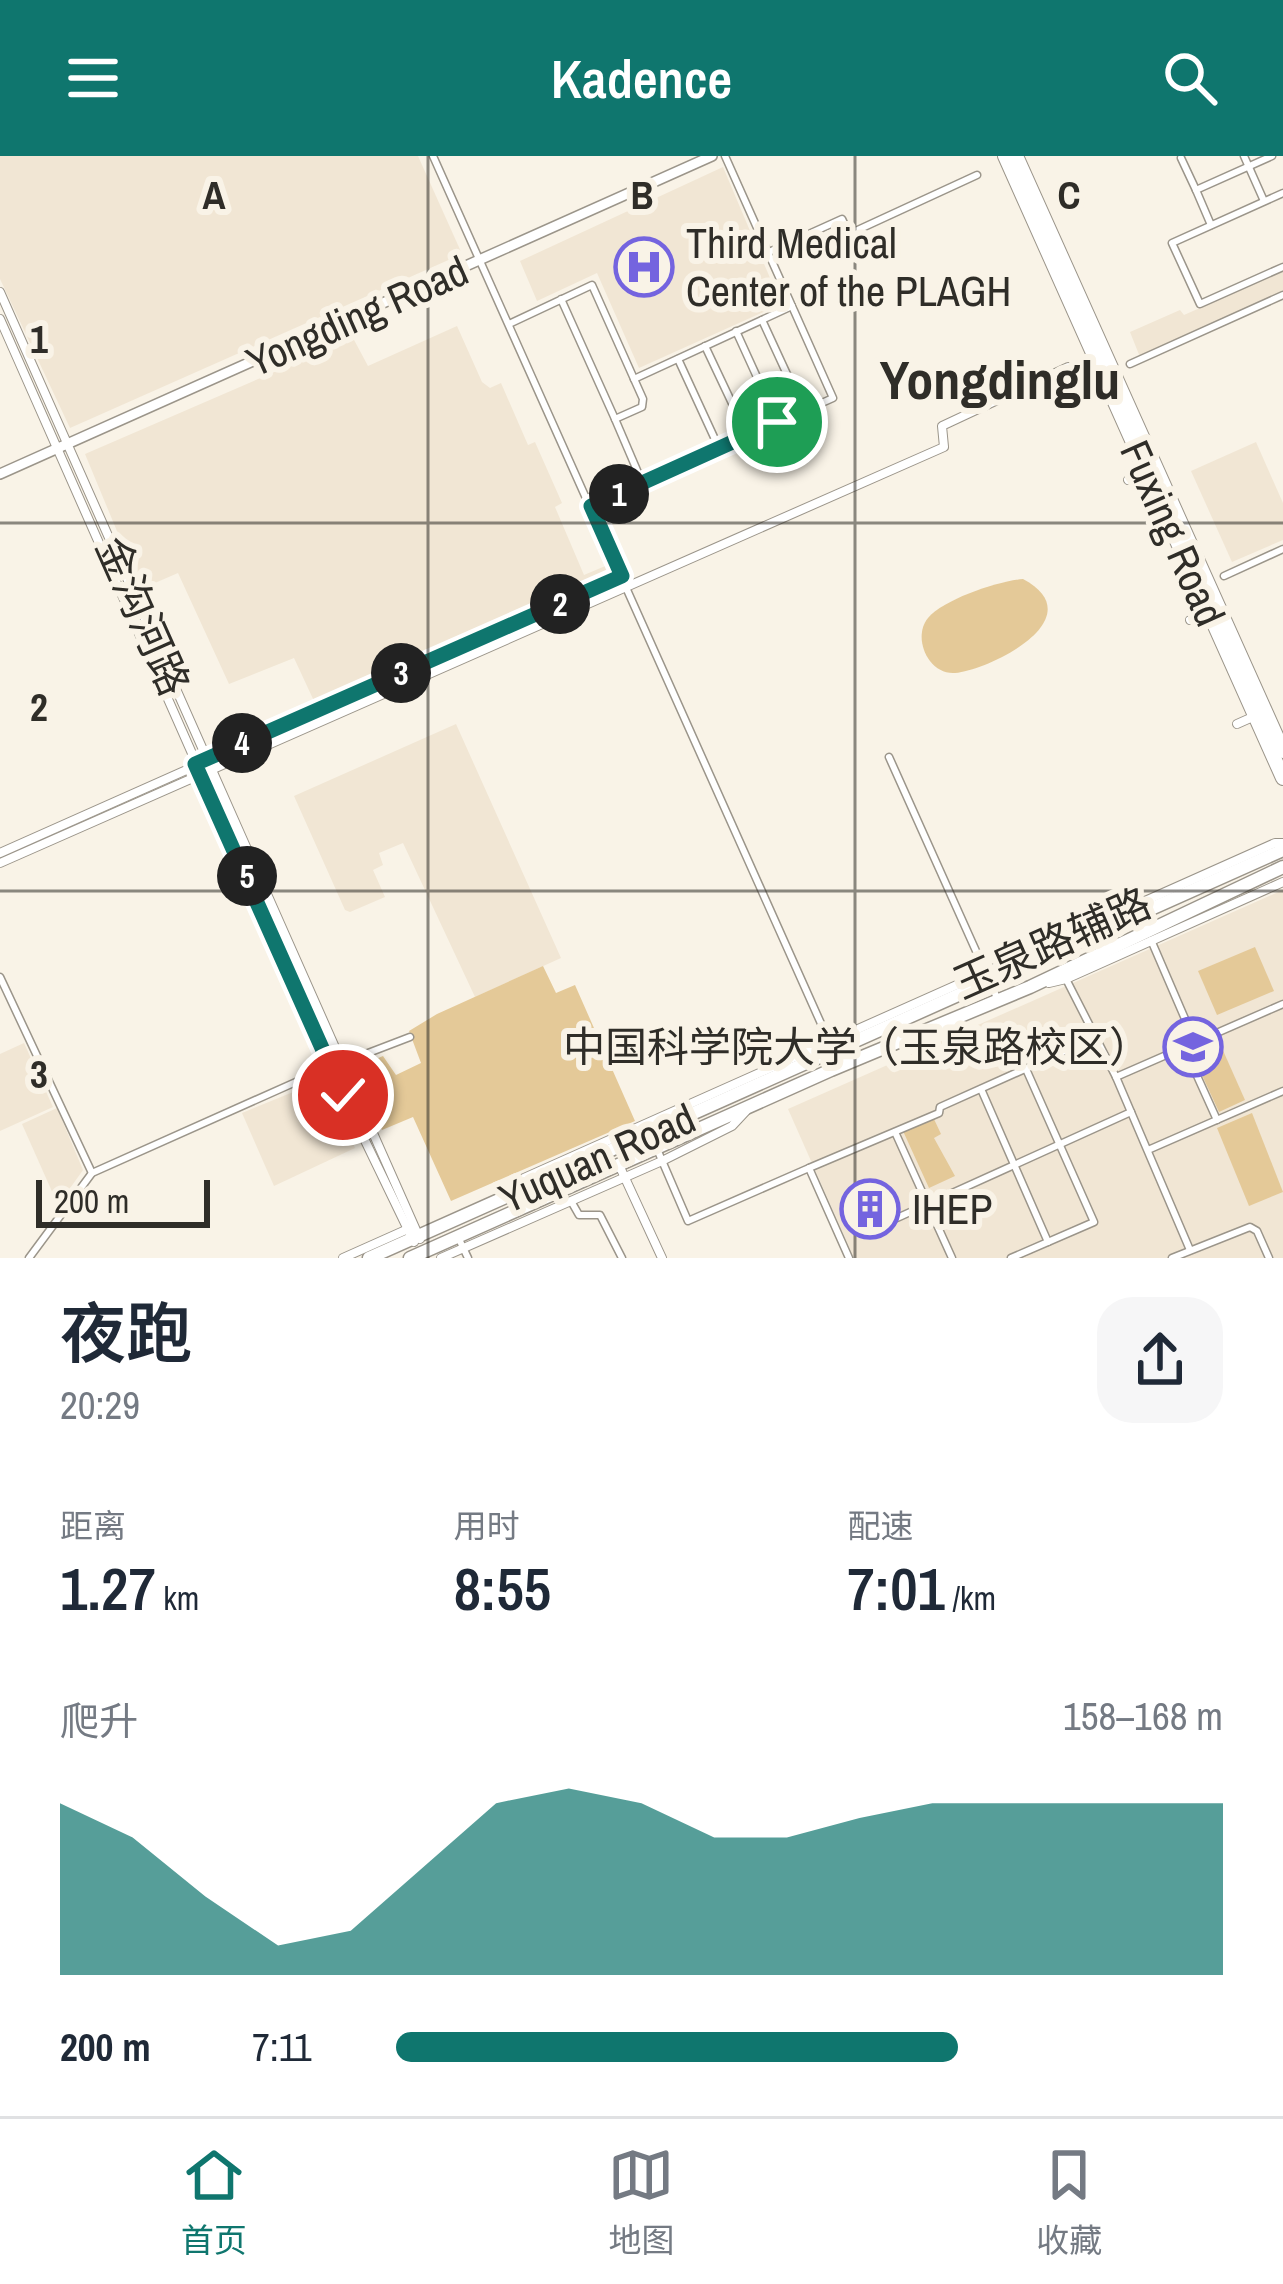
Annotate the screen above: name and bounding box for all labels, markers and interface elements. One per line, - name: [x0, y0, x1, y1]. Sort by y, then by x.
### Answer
- text: Kadence: [551, 42, 732, 115]
- icon: menu: [60, 45, 126, 111]
- icon: search: [1157, 45, 1223, 111]
- text: A: [202, 169, 226, 221]
- text: B: [630, 169, 654, 221]
- text: C: [1057, 169, 1081, 221]
- place label: Third Medical Center of the PLAGH: [686, 215, 1011, 319]
- hospital icon: Third Medical Center of the PLAGH: [613, 236, 675, 298]
- street label: Yongding Road: [238, 242, 476, 390]
- text: 1: [30, 313, 48, 365]
- district label: Yongdinglu: [880, 343, 1120, 416]
- pin: [726, 371, 828, 473]
- icon: arrive: [744, 389, 810, 455]
- street label: Fuxing Road: [1107, 432, 1239, 634]
- pin: 1: [589, 464, 649, 524]
- text: 1: [611, 472, 627, 516]
- street label: 金沟河路: [83, 528, 203, 704]
- pin: 2: [530, 574, 590, 634]
- text: 2: [552, 582, 568, 626]
- pin: 3: [371, 643, 431, 703]
- text: 3: [393, 651, 409, 695]
- text: 2: [30, 681, 48, 733]
- pin: 4: [212, 713, 272, 773]
- text: 4: [234, 721, 250, 765]
- pin: 5: [217, 846, 277, 906]
- text: 5: [239, 854, 255, 898]
- street label: 玉泉路辅路: [945, 875, 1159, 1011]
- school or university icon: 中国科学院大学（玉泉路校区）: [1162, 1016, 1224, 1078]
- place label: 中国科学院大学（玉泉路校区）: [563, 1019, 1151, 1075]
- pin: [292, 1044, 394, 1146]
- text: 3: [30, 1048, 48, 1100]
- icon: check: [310, 1062, 376, 1128]
- street label: Yuquan Road: [490, 1090, 704, 1226]
- scale bar: [36, 1174, 210, 1227]
- building icon: IHEP: [839, 1178, 901, 1240]
- text: 200 m: [54, 1179, 129, 1223]
- place label: IHEP: [912, 1181, 992, 1237]
- text: 夜跑: [60, 1289, 192, 1378]
- button: share: [1097, 1297, 1223, 1423]
- text: 20:29: [60, 1379, 140, 1431]
- text: 距离: [60, 1504, 126, 1548]
- text: 用时: [454, 1504, 520, 1548]
- text: 配速: [847, 1504, 913, 1548]
- text: 1.27: [60, 1548, 156, 1629]
- text: 8:55: [454, 1548, 551, 1629]
- text: 7:01: [847, 1548, 945, 1629]
- text: km: [156, 1576, 199, 1620]
- text: /km: [945, 1576, 996, 1620]
- text: 158–168 m: [1063, 1690, 1223, 1742]
- text: 爬升: [60, 1695, 138, 1747]
- text: 200 m: [60, 2021, 151, 2073]
- text: 7:11: [252, 2021, 312, 2073]
- tab: 首页: [181, 2142, 247, 2262]
- tab: 地图: [608, 2142, 674, 2262]
- tab: 收藏: [1036, 2142, 1102, 2262]

